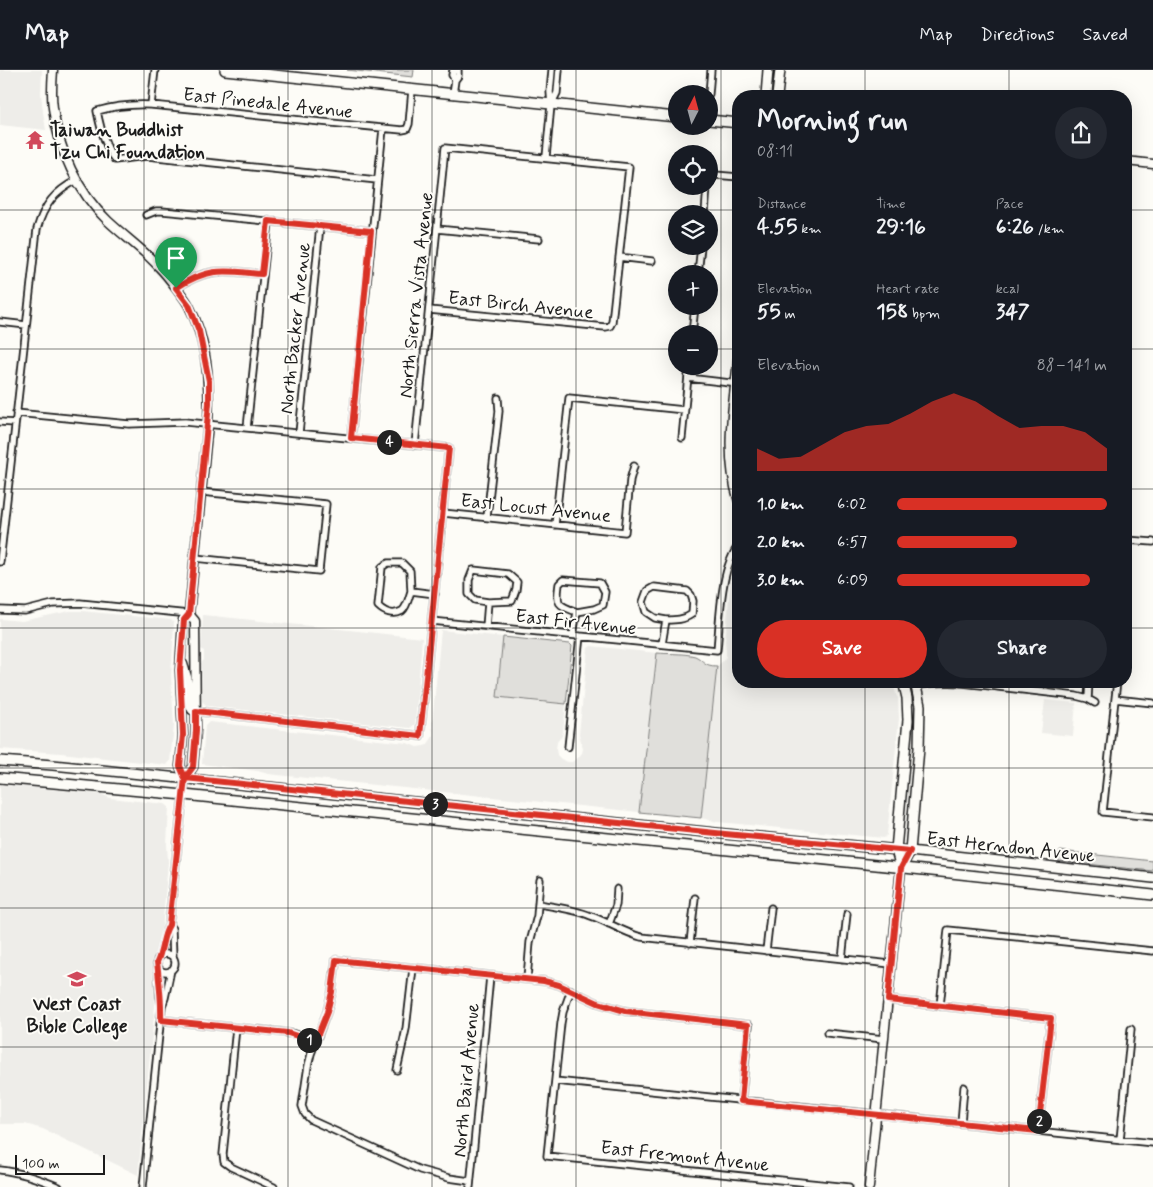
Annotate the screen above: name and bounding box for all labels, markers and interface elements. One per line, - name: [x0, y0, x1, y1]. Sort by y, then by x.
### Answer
- text: Map: [25, 19, 69, 50]
- text: Map: [920, 23, 953, 47]
- text: Directions: [981, 23, 1055, 47]
- text: Saved: [1083, 23, 1128, 47]
- street label: East Pinedale Avenue: [182, 82, 354, 125]
- north arrow: [668, 85, 718, 135]
- map controls: [668, 85, 718, 375]
- text: Morning run: [757, 103, 908, 140]
- button: share: [1055, 107, 1107, 159]
- place label: Taiwan Buddhist Tzu Chi Foundation: [50, 118, 205, 165]
- temple icon: Taiwan Buddhist Tzu Chi Foundation: [24, 129, 46, 151]
- text: 08:11: [757, 141, 793, 162]
- button: locate: [668, 145, 718, 195]
- street label: North Sierra Vista Avenue: [393, 191, 440, 399]
- text: Distance: [757, 195, 806, 213]
- text: Time: [876, 195, 906, 213]
- text: Pace: [996, 195, 1024, 213]
- button: layers: [668, 205, 718, 255]
- text: 4.55: [757, 213, 797, 241]
- text: 29:16: [876, 213, 926, 241]
- text: 6:26: [996, 213, 1034, 241]
- text: km: [797, 220, 822, 238]
- text: /km: [1034, 220, 1064, 238]
- pin: [155, 237, 197, 288]
- street label: North Backer Avenue: [274, 241, 317, 415]
- icon: arrive: [162, 244, 190, 272]
- button: +: [668, 265, 718, 315]
- text: Elevation: [757, 280, 812, 298]
- text: Heart rate: [876, 280, 939, 298]
- text: kcal: [996, 280, 1019, 298]
- street label: East Birch Avenue: [447, 285, 595, 326]
- text: 55: [757, 298, 781, 326]
- text: 158: [876, 298, 908, 326]
- text: 347: [996, 298, 1030, 326]
- text: m: [781, 305, 796, 323]
- text: bpm: [908, 305, 940, 323]
- button: −: [668, 325, 718, 375]
- text: Elevation: [757, 355, 820, 376]
- text: 88–141 m: [1037, 355, 1107, 376]
- pin: 4: [376, 430, 402, 454]
- text: 4: [385, 433, 394, 451]
- street label: East Locust Avenue: [459, 488, 613, 529]
- text: 1.0 km: [757, 494, 804, 515]
- text: 6:02: [837, 494, 867, 515]
- text: 2.0 km: [757, 532, 805, 553]
- text: 6:57: [837, 532, 867, 553]
- text: 3.0 km: [757, 570, 804, 591]
- text: 6:09: [837, 570, 868, 591]
- street label: East Fir Avenue: [514, 604, 638, 641]
- button: Save: [757, 620, 927, 678]
- button: Share: [937, 620, 1107, 678]
- pin: 3: [422, 792, 448, 816]
- text: 3: [432, 795, 439, 813]
- street label: East Herndon Avenue: [925, 826, 1096, 869]
- school or university icon: West Coast Bible College: [66, 968, 88, 990]
- place label: West Coast Bible College: [26, 992, 128, 1040]
- street label: North Baird Avenue: [447, 1002, 486, 1158]
- pin: 1: [296, 1028, 322, 1052]
- text: 1: [306, 1031, 313, 1049]
- pin: 2: [1026, 1108, 1052, 1134]
- text: 2: [1036, 1112, 1043, 1130]
- street label: East Fremont Avenue: [599, 1135, 771, 1178]
- scale bar: [15, 1152, 105, 1175]
- text: 100 m: [22, 1155, 60, 1173]

